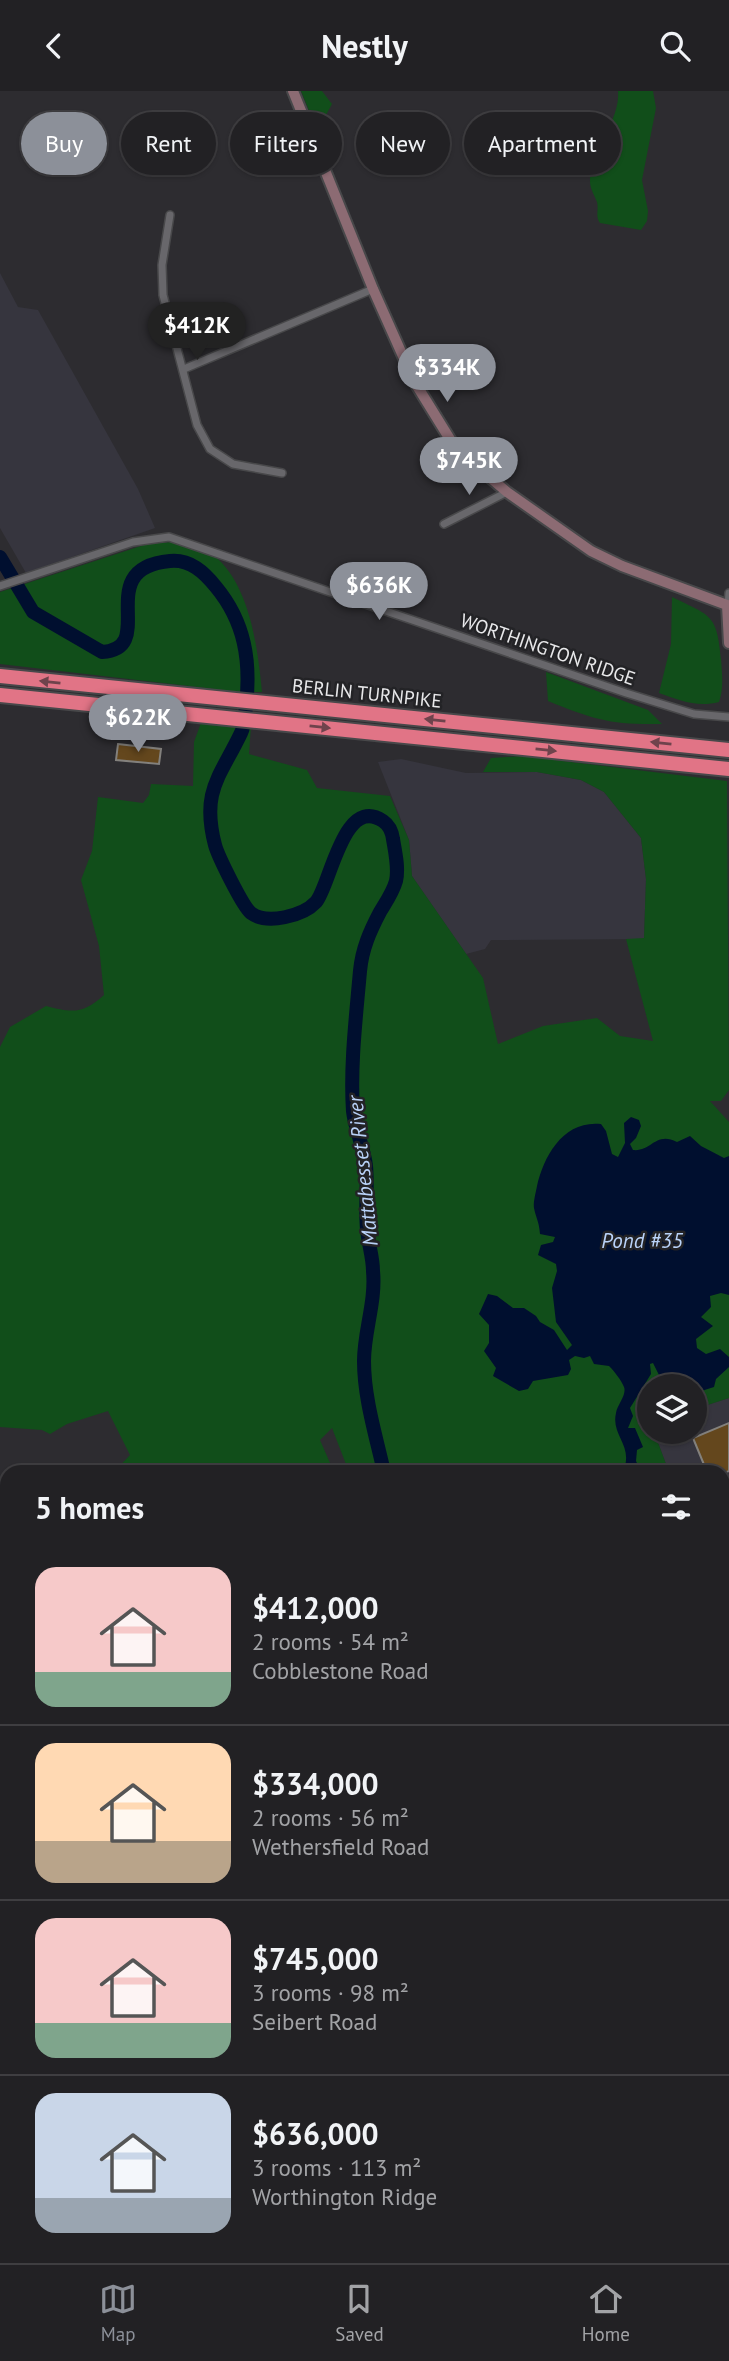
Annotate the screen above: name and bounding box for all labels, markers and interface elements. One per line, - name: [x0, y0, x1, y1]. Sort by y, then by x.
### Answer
- text: Nestly: [321, 25, 408, 67]
- icon: back: [35, 27, 73, 65]
- icon: search: [656, 27, 694, 65]
- chip: Buy: [21, 112, 107, 175]
- chip: Rent: [121, 112, 216, 175]
- chip: Filters: [230, 112, 342, 175]
- chip: New: [356, 112, 450, 175]
- chip: Apartment: [464, 112, 621, 175]
- pin: $412K: [148, 303, 246, 362]
- text: $412K: [164, 310, 230, 339]
- pin: $334K: [398, 345, 496, 404]
- text: $334K: [414, 352, 480, 381]
- pin: $745K: [420, 437, 518, 497]
- text: $745K: [436, 445, 502, 474]
- pin: $636K: [330, 563, 428, 622]
- text: $636K: [346, 570, 412, 599]
- street label: WORTHINGTON RIDGE: [457, 608, 639, 690]
- street label: BERLIN TURNPIKE: [291, 673, 443, 713]
- one-way arrow: [39, 676, 61, 687]
- pin: $622K: [89, 695, 187, 754]
- text: $622K: [105, 702, 171, 731]
- one-way arrow: [424, 714, 446, 725]
- one-way arrow: [309, 721, 331, 732]
- one-way arrow: [650, 738, 672, 749]
- one-way arrow: [535, 745, 557, 756]
- water label: Mattabesset River: [341, 1092, 384, 1248]
- water label: Pond #35: [601, 1227, 684, 1254]
- map controls: [637, 1374, 707, 1444]
- button: layers: [637, 1374, 707, 1444]
- text: 5 homes: [35, 1488, 144, 1527]
- icon: filters: [657, 1488, 695, 1526]
- text: $412,000: [252, 1588, 379, 1627]
- icon: home: [91, 1595, 175, 1679]
- text: 2 rooms · 54 m²: [252, 1627, 409, 1656]
- text: Cobblestone Road: [252, 1656, 429, 1685]
- text: $334,000: [252, 1764, 379, 1803]
- icon: home: [91, 1771, 175, 1855]
- text: 2 rooms · 56 m²: [252, 1803, 409, 1832]
- text: Wethersfield Road: [252, 1832, 429, 1861]
- text: $745,000: [252, 1939, 379, 1978]
- icon: home: [91, 1946, 175, 2030]
- text: 3 rooms · 98 m²: [252, 1978, 409, 2007]
- text: Seibert Road: [252, 2007, 377, 2036]
- text: $636,000: [252, 2114, 379, 2153]
- icon: home: [91, 2121, 175, 2205]
- text: 3 rooms · 113 m²: [252, 2153, 421, 2182]
- text: Worthington Ridge: [252, 2182, 437, 2211]
- tab: Map: [99, 2280, 137, 2346]
- tab: Saved: [335, 2280, 384, 2346]
- tab: Home: [582, 2280, 630, 2346]

